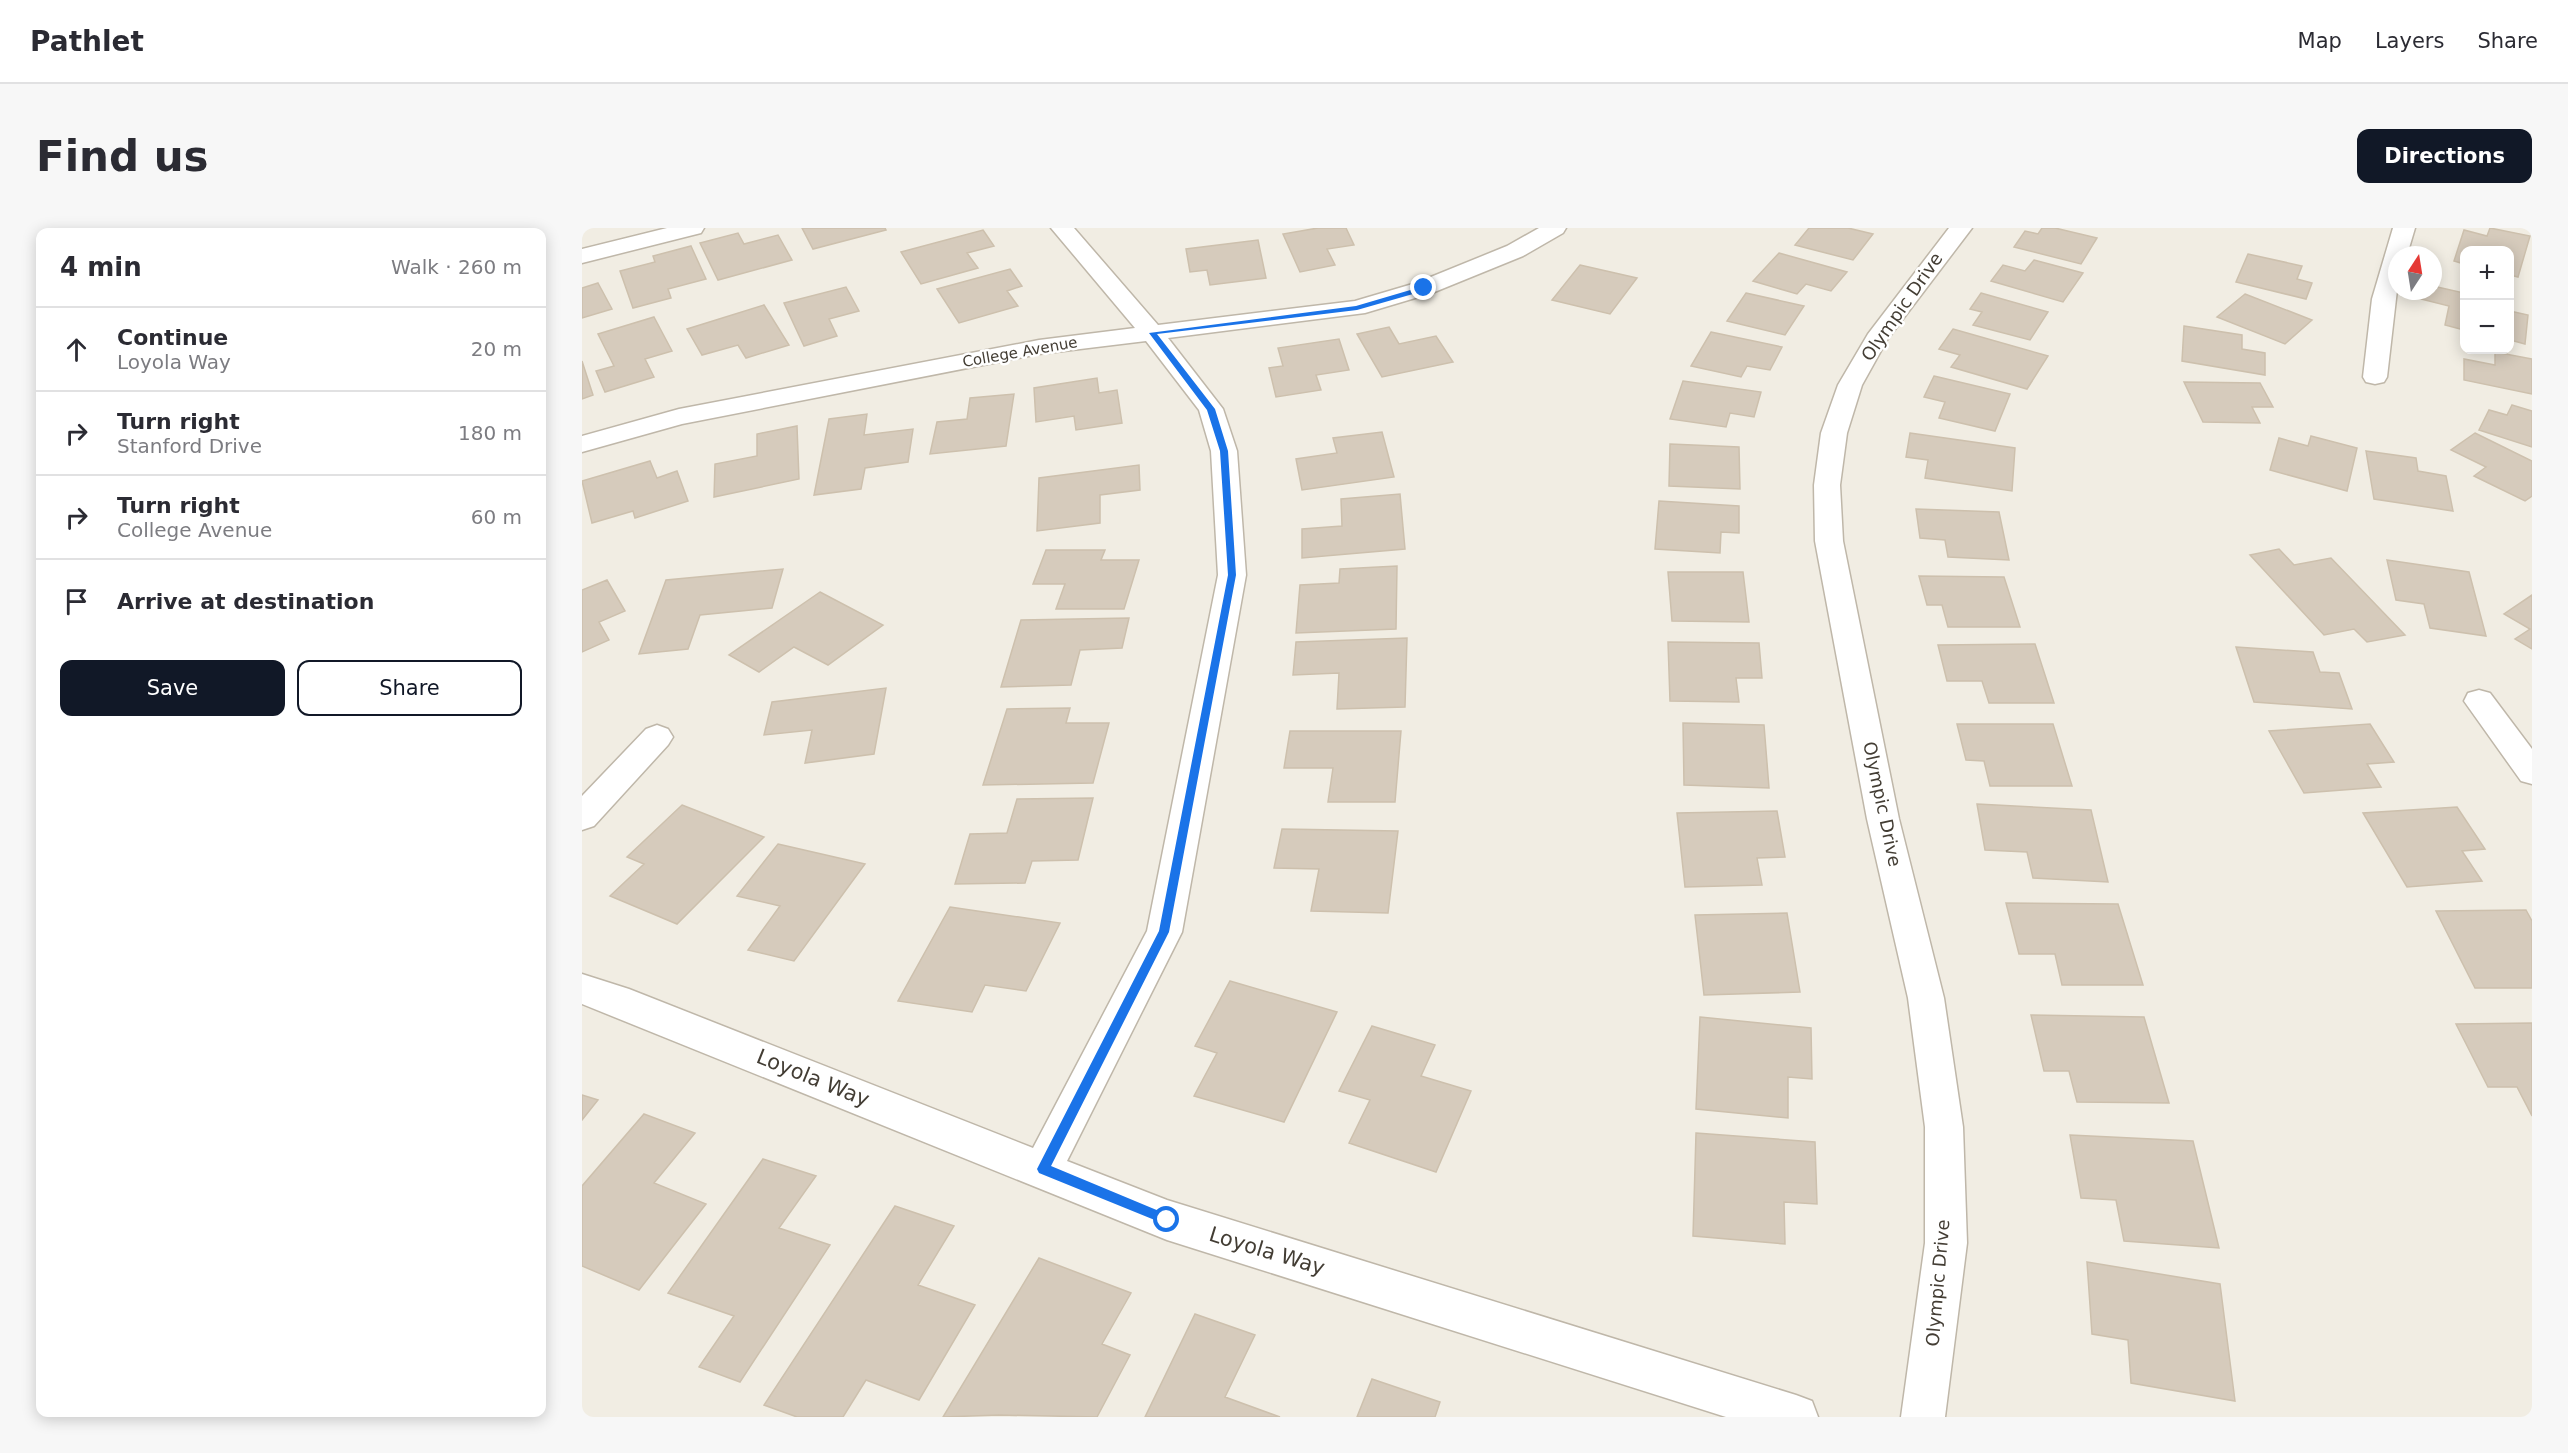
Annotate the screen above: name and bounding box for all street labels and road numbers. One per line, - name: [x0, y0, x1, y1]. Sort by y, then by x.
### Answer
- street label: Olympic Drive: [1856, 249, 1947, 365]
- street label: College Avenue: [961, 333, 1079, 371]
- street label: Olympic Drive: [1859, 739, 1906, 868]
- street label: Loyola Way: [753, 1044, 873, 1112]
- street label: Olympic Drive: [1921, 1219, 1954, 1347]
- street label: Loyola Way: [1206, 1222, 1328, 1280]

